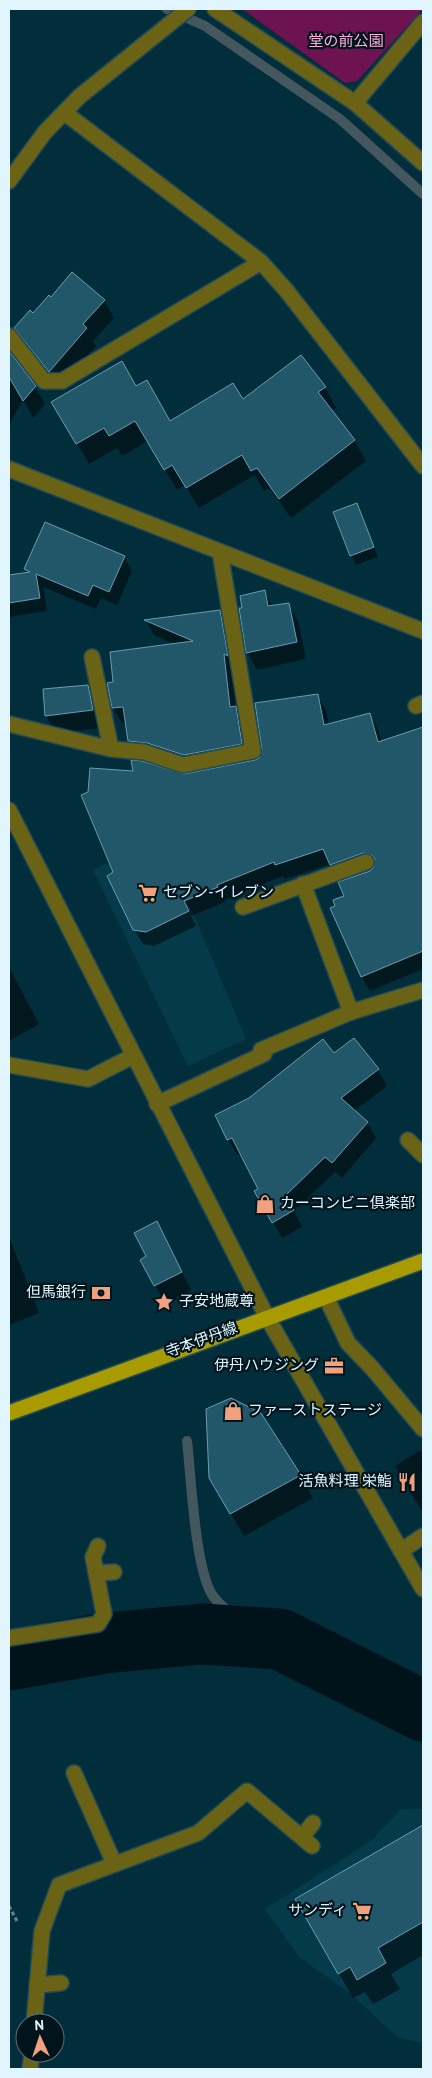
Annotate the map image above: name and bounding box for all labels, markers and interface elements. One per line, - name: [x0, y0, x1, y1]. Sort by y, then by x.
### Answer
- park label: 堂の前公園: [308, 33, 384, 52]
- supermarket icon: セブン-イレブン: [137, 882, 159, 904]
- place label: セブン-イレブン: [163, 884, 274, 903]
- shop icon: カーコンビニ倶楽部: [254, 1193, 276, 1215]
- place label: カーコンビニ倶楽部: [280, 1195, 415, 1214]
- bank icon: 但馬銀行: [90, 1282, 112, 1304]
- place label: 但馬銀行: [26, 1284, 86, 1303]
- place icon: 子安地蔵尊: [153, 1291, 175, 1313]
- place label: 子安地蔵尊: [179, 1293, 254, 1312]
- street label: 寺本伊丹線: [164, 1319, 240, 1363]
- office icon: 伊丹ハウジング: [323, 1355, 345, 1377]
- place label: 伊丹ハウジング: [214, 1357, 319, 1376]
- shop icon: ファーストステージ: [222, 1400, 244, 1422]
- place label: ファーストステージ: [248, 1402, 382, 1421]
- restaurant icon: 活魚料理 栄鮨: [396, 1471, 418, 1493]
- place label: 活魚料理 栄鮨: [298, 1472, 392, 1492]
- supermarket icon: サンディ: [351, 1900, 373, 1922]
- place label: サンディ: [288, 1902, 347, 1921]
- north arrow: [15, 2013, 65, 2063]
- text: N: [34, 2018, 45, 2035]

